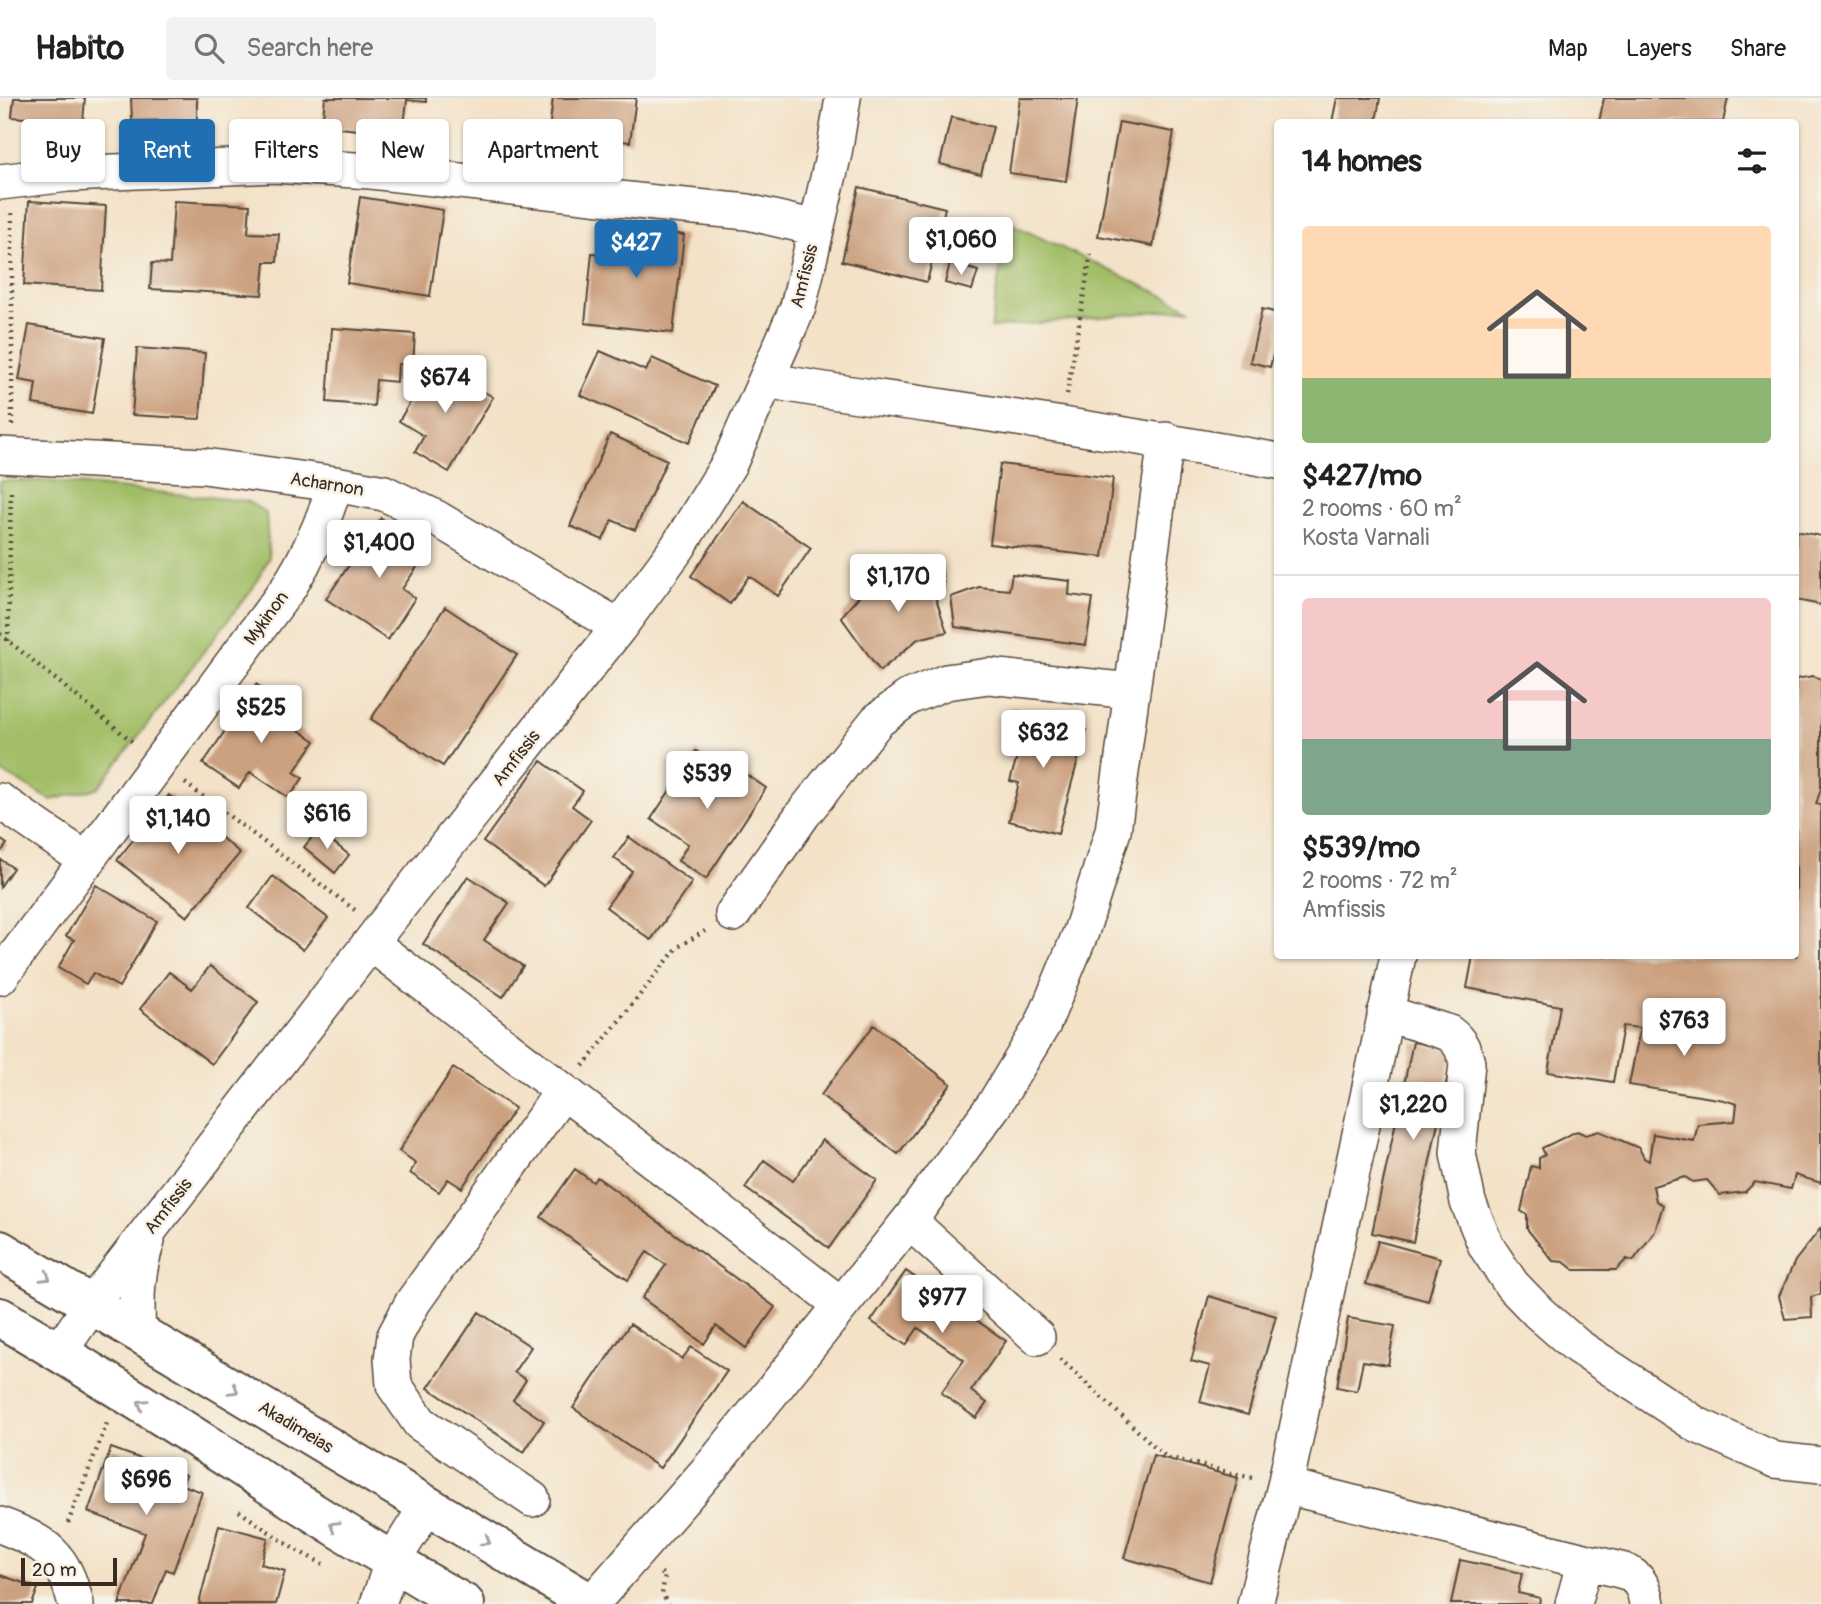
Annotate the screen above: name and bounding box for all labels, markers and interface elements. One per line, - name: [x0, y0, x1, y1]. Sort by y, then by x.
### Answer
- search box: [166, 17, 656, 80]
- text: Habito: [35, 28, 124, 69]
- icon: search: [190, 29, 228, 67]
- text: Search here: [246, 32, 373, 64]
- text: Map: [1548, 34, 1588, 63]
- text: Layers: [1626, 34, 1692, 63]
- text: Share: [1730, 34, 1786, 63]
- chip: Buy: [21, 119, 105, 182]
- chip: Rent: [119, 119, 215, 182]
- chip: Filters: [229, 119, 342, 182]
- chip: New: [356, 119, 449, 182]
- chip: Apartment: [463, 119, 623, 182]
- icon: filters: [1733, 142, 1771, 180]
- text: 14 homes: [1302, 143, 1422, 180]
- pin: $1,060: [904, 218, 1018, 277]
- pin: $427: [595, 220, 677, 280]
- text: $1,060: [925, 225, 997, 254]
- text: $427: [611, 228, 661, 257]
- street label: Amfissis: [785, 242, 824, 311]
- icon: home: [1474, 271, 1600, 397]
- pin: $674: [404, 356, 486, 415]
- text: $674: [419, 363, 471, 392]
- text: $427/mo: [1302, 457, 1422, 494]
- street label: Acharnon: [288, 467, 365, 502]
- text: 2 rooms · 60 m²: [1302, 494, 1462, 523]
- pin: $1,400: [322, 520, 436, 580]
- text: Kosta Varnali: [1302, 523, 1429, 552]
- text: $1,400: [343, 528, 415, 557]
- pin: $1,170: [841, 554, 955, 614]
- text: $1,170: [866, 562, 930, 591]
- street label: Mykinon: [239, 587, 294, 650]
- icon: home: [1474, 643, 1600, 769]
- pin: $525: [220, 686, 302, 745]
- text: $525: [236, 693, 286, 722]
- pin: $632: [1002, 710, 1084, 770]
- text: $632: [1017, 718, 1069, 747]
- street label: Amfissis: [487, 726, 546, 791]
- pin: $539: [666, 752, 748, 811]
- text: $539: [682, 759, 732, 788]
- pin: $616: [286, 792, 368, 851]
- pin: $1,140: [121, 796, 235, 856]
- text: $616: [303, 799, 351, 828]
- text: $1,140: [145, 804, 211, 833]
- text: $539/mo: [1302, 829, 1420, 866]
- text: 2 rooms · 72 m²: [1302, 866, 1458, 895]
- text: Amfissis: [1302, 895, 1385, 924]
- pin: $763: [1643, 998, 1725, 1058]
- text: $763: [1659, 1006, 1709, 1035]
- pin: $1,220: [1356, 1082, 1470, 1142]
- text: $1,220: [1379, 1090, 1447, 1119]
- street label: Amfissis: [139, 1174, 198, 1239]
- one-way arrow: [38, 1269, 51, 1282]
- pin: $977: [901, 1276, 983, 1335]
- text: $977: [918, 1283, 966, 1312]
- one-way arrow: [226, 1382, 239, 1395]
- street label: Akadimeias: [254, 1396, 338, 1459]
- one-way arrow: [137, 1400, 150, 1412]
- pin: $696: [105, 1458, 187, 1517]
- text: $696: [120, 1465, 172, 1494]
- one-way arrow: [329, 1521, 342, 1534]
- one-way arrow: [478, 1533, 491, 1546]
- scale bar: [21, 1555, 117, 1587]
- text: 20 m: [32, 1558, 77, 1582]

